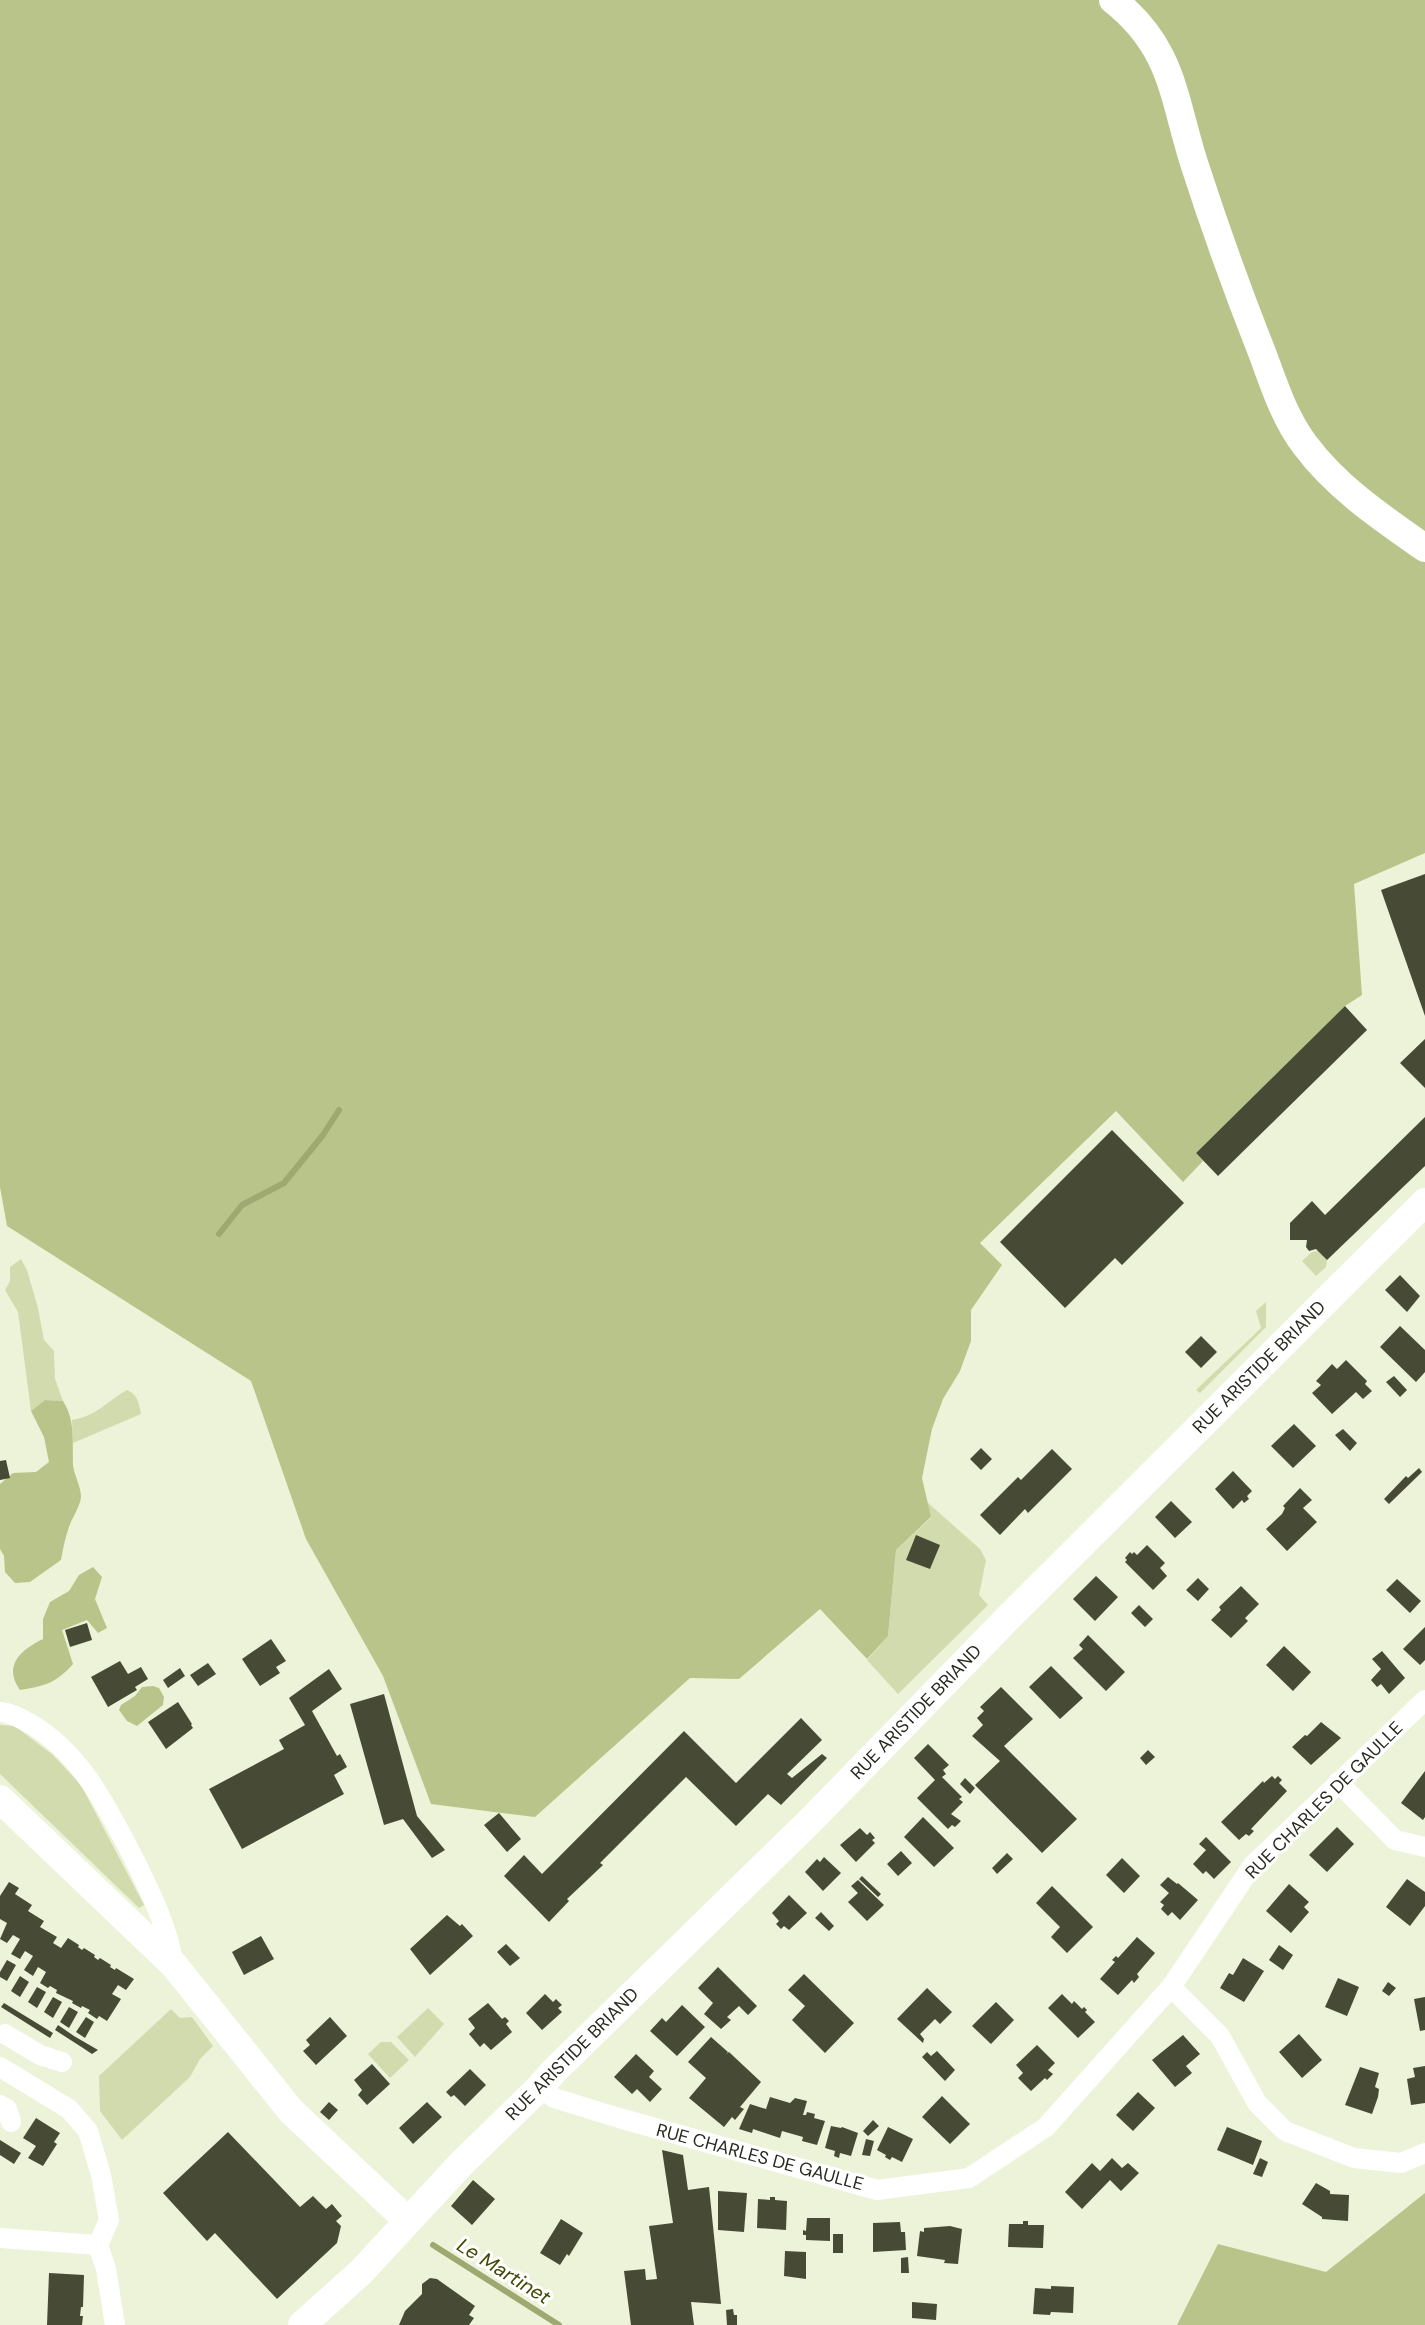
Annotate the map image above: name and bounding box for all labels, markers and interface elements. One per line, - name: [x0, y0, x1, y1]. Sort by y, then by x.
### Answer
- street label: RUE ARISTIDE BRIAND: [1187, 1295, 1331, 1439]
- street label: RUE ARISTIDE BRIAND: [845, 1639, 987, 1785]
- street label: RUE CHARLES DE GAULLE: [1240, 1716, 1408, 1884]
- street label: RUE ARISTIDE BRIAND: [500, 1982, 644, 2126]
- street label: RUE CHARLES DE GAULLE: [654, 2118, 866, 2196]
- water label: Le Martinet: [452, 2232, 556, 2310]

